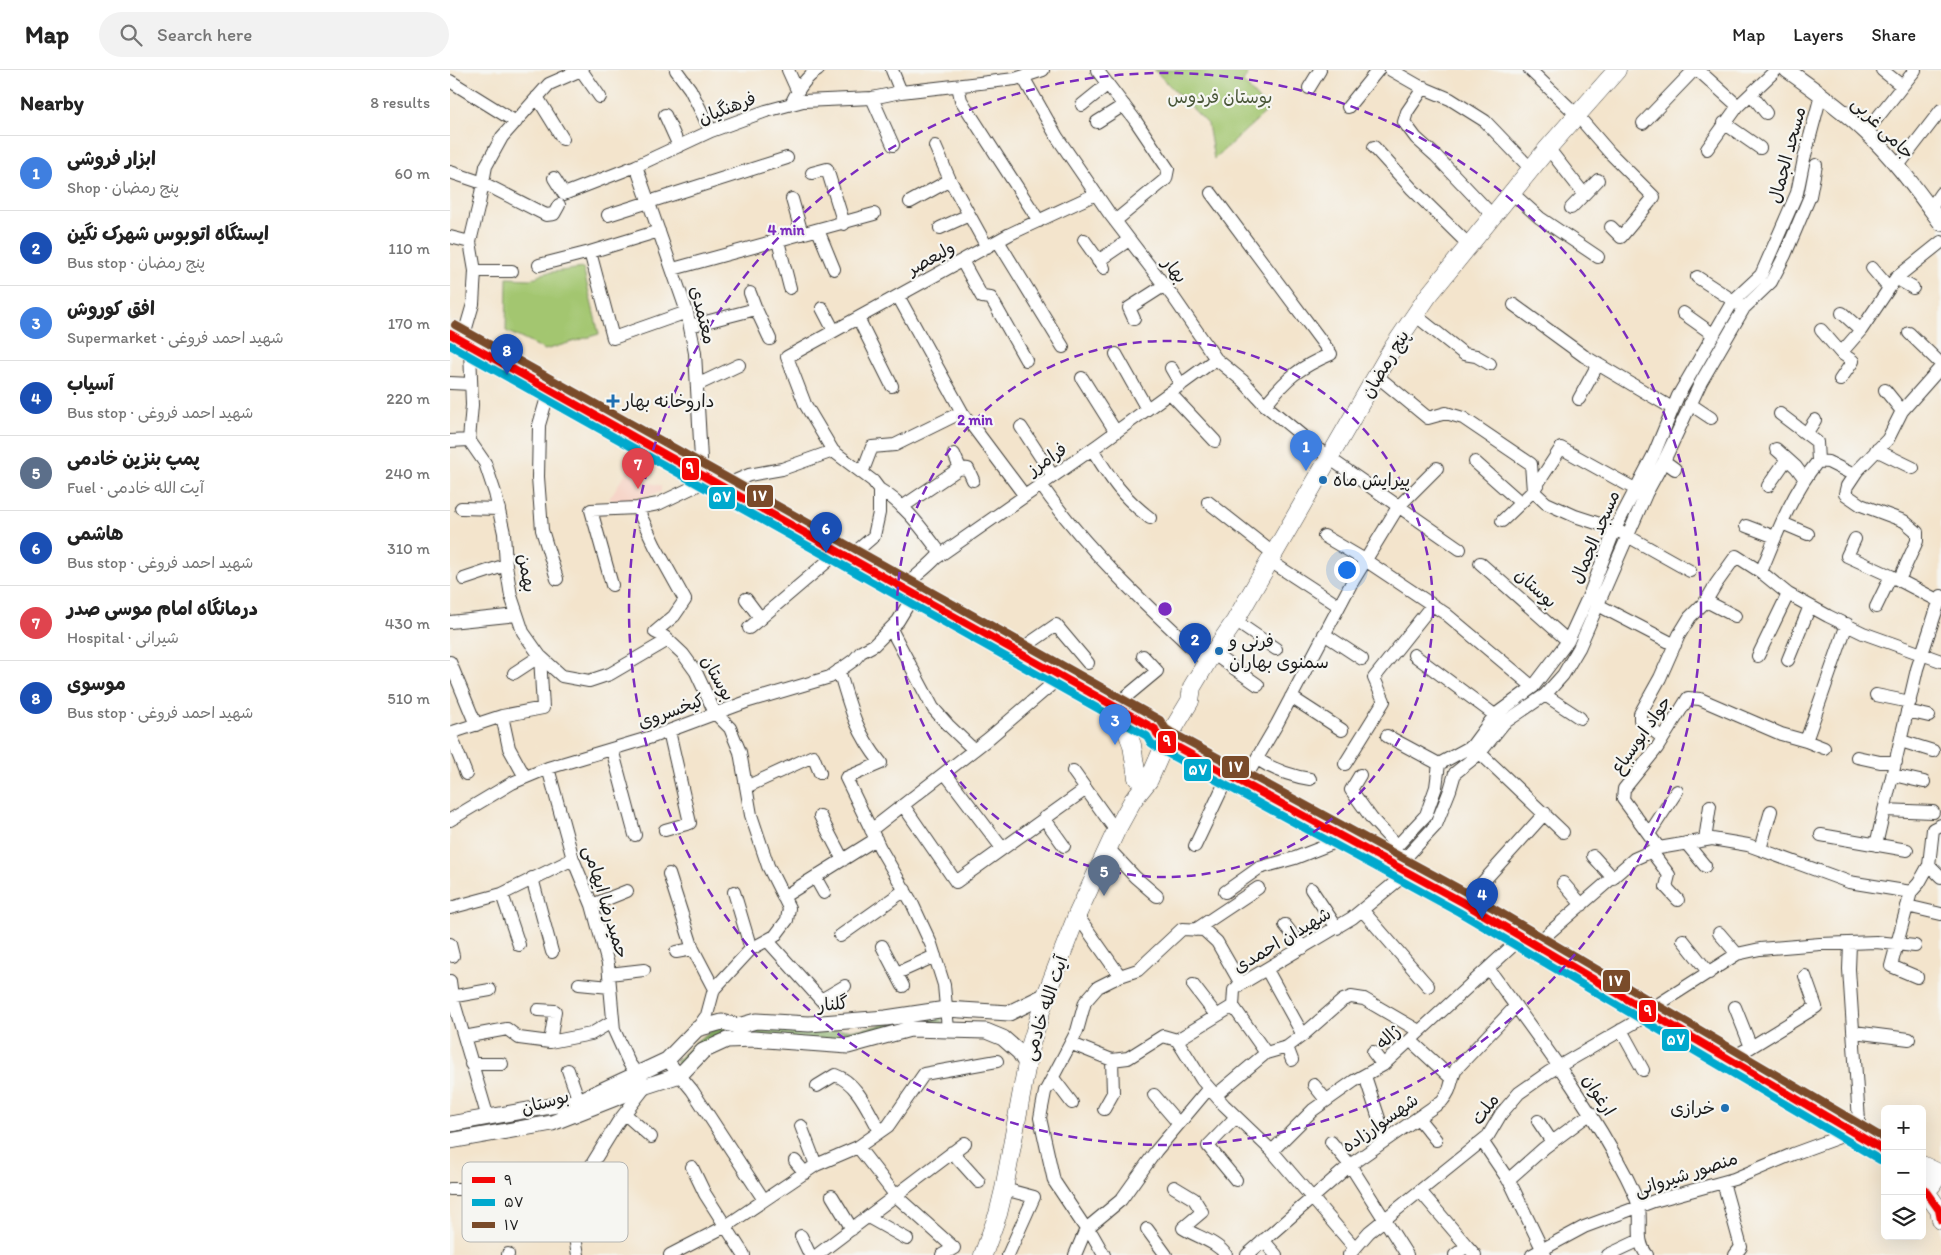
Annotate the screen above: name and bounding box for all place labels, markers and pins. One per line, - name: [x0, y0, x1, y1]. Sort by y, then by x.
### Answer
- pin: 8: [491, 334, 523, 375]
- place label: داروخانه بهار: [621, 390, 714, 412]
- marker: داروخانه بهار: [607, 395, 619, 407]
- pin: 1: [1290, 430, 1322, 471]
- pin: 7: [622, 448, 654, 489]
- place label: پیرایش ماه: [1333, 469, 1410, 492]
- marker: پیرایش ماه: [1317, 474, 1329, 486]
- pin: 6: [810, 512, 842, 553]
- centre of rings: [1156, 600, 1174, 618]
- pin: 2: [1179, 623, 1211, 664]
- place label: فرنی و سمنوی بهاران: [1227, 630, 1329, 674]
- marker: فرنی و سمنوی بهاران: [1213, 645, 1225, 657]
- pin: 3: [1099, 704, 1131, 745]
- pin: 5: [1088, 855, 1120, 896]
- pin: 4: [1466, 878, 1498, 919]
- place label: خرازی: [1670, 1097, 1715, 1119]
- marker: خرازی: [1719, 1102, 1731, 1114]

